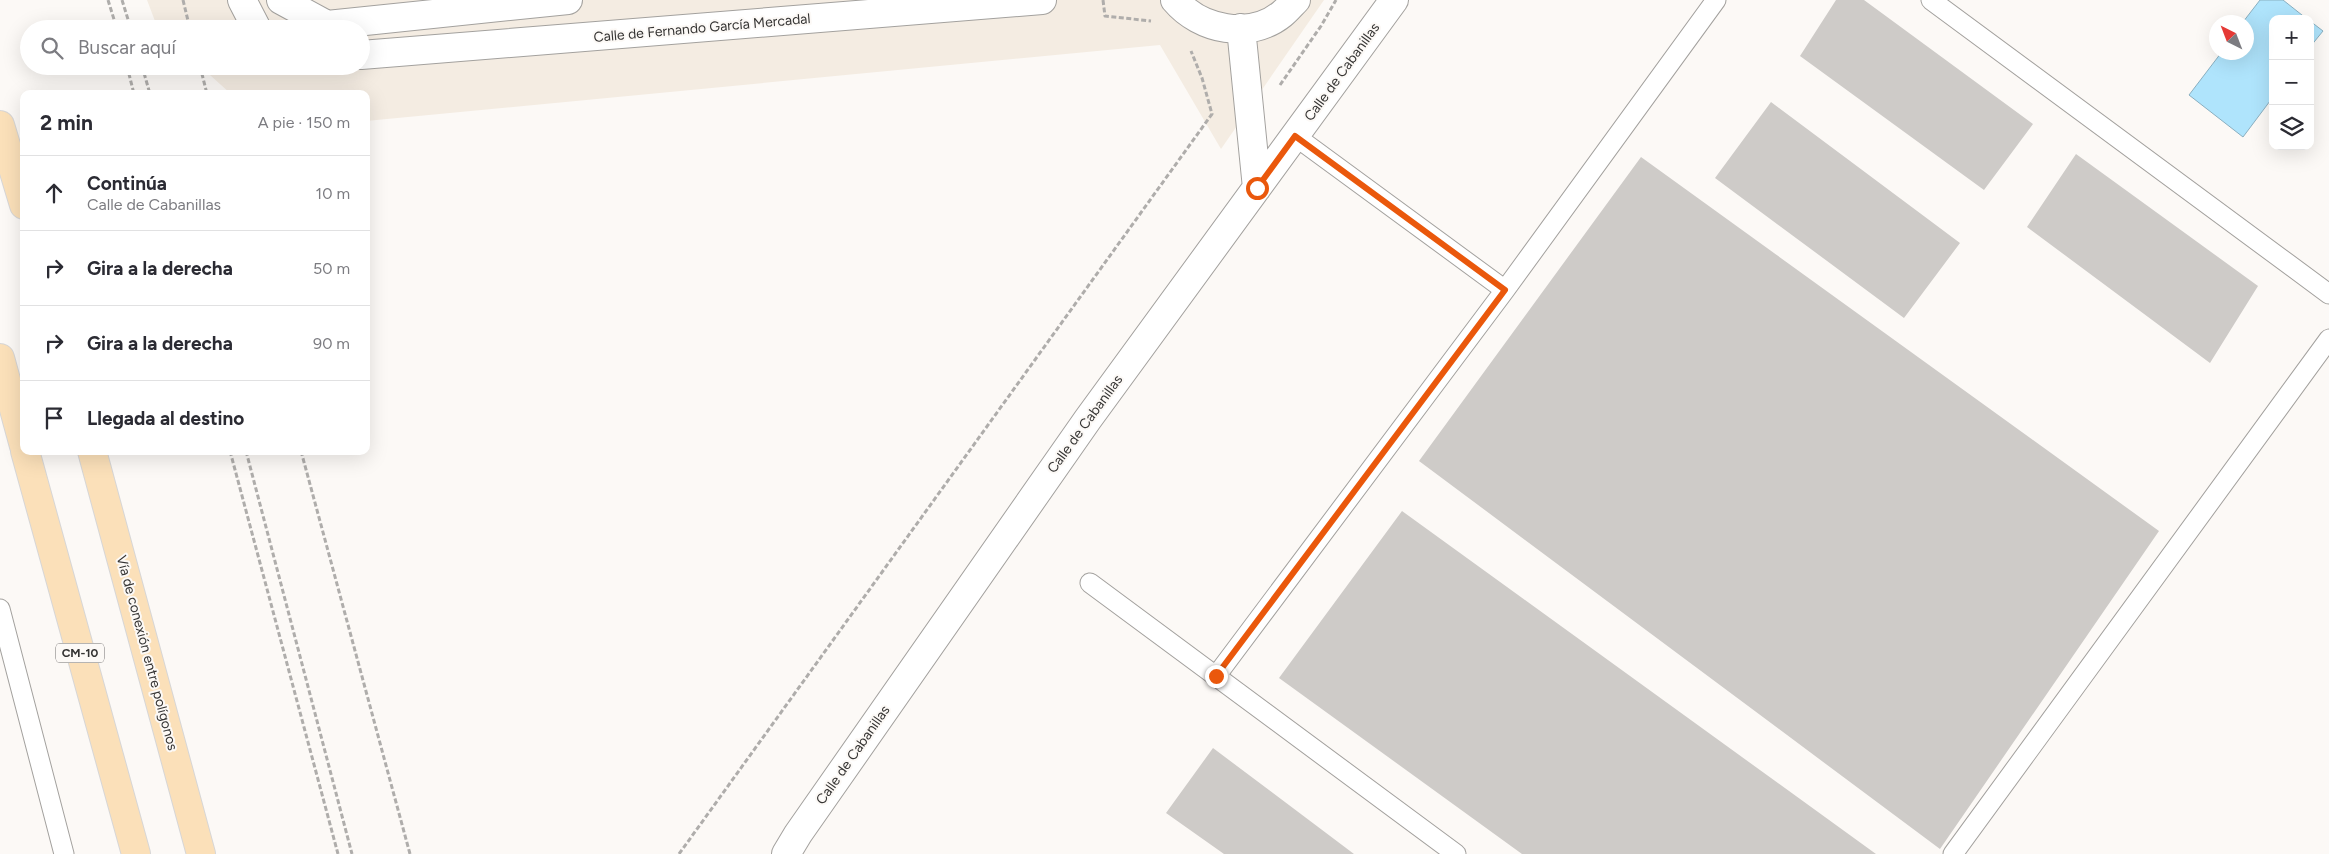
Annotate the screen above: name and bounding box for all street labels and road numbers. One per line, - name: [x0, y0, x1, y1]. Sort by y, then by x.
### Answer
- street label: Calle de Fernando García Mercadal: [593, 10, 811, 46]
- street label: Calle de Cabanillas: [1301, 20, 1383, 124]
- street label: Calle de Cabanillas: [1044, 372, 1126, 476]
- street label: Vía de conexión entre polígonos: [113, 554, 181, 752]
- road number: CM-10: [56, 644, 104, 662]
- street label: Calle de Cabanillas: [812, 702, 894, 808]

